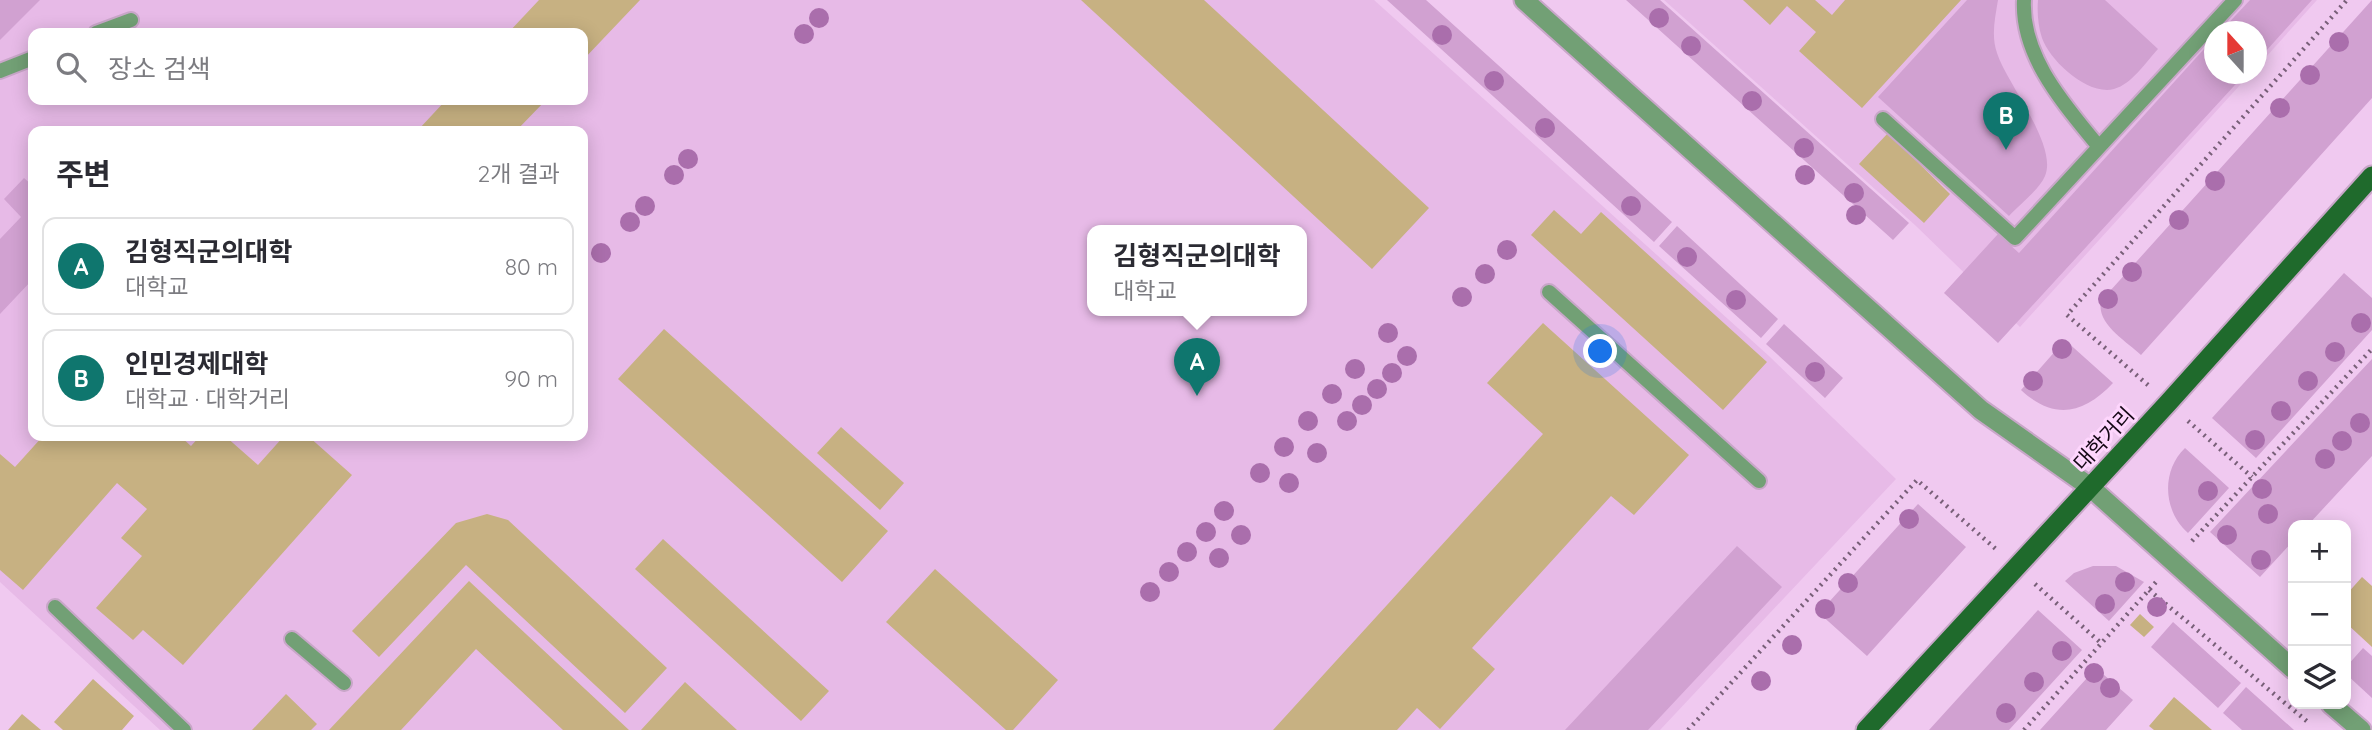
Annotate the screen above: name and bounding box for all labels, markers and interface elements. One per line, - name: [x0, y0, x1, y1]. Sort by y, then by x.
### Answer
- north arrow: [2204, 21, 2267, 84]
- search box: [28, 28, 588, 105]
- icon: search: [52, 48, 90, 86]
- text: 장소 검색: [108, 52, 211, 85]
- pin: B: [1983, 92, 2029, 150]
- text: 주변: [56, 155, 111, 193]
- text: 2개 결과: [477, 159, 560, 188]
- popup: [1087, 225, 1307, 316]
- text: 김형직군의대학: [125, 235, 292, 268]
- text: 김형직군의대학: [1113, 239, 1281, 272]
- text: A: [74, 252, 88, 281]
- text: 80 m: [505, 252, 558, 281]
- text: 대학교: [125, 272, 188, 301]
- text: 대학교: [1113, 276, 1177, 305]
- your location: [1583, 334, 1617, 368]
- pin: A: [1174, 338, 1220, 396]
- text: 인민경제대학: [125, 347, 269, 380]
- text: B: [73, 364, 89, 393]
- text: 90 m: [504, 364, 558, 393]
- text: 대학교 · 대학거리: [125, 384, 290, 413]
- street label: 대학거리: [2067, 401, 2139, 475]
- map controls: [2288, 520, 2351, 709]
- button: +: [2288, 520, 2351, 583]
- button: −: [2288, 583, 2351, 646]
- button: layers: [2288, 646, 2351, 709]

